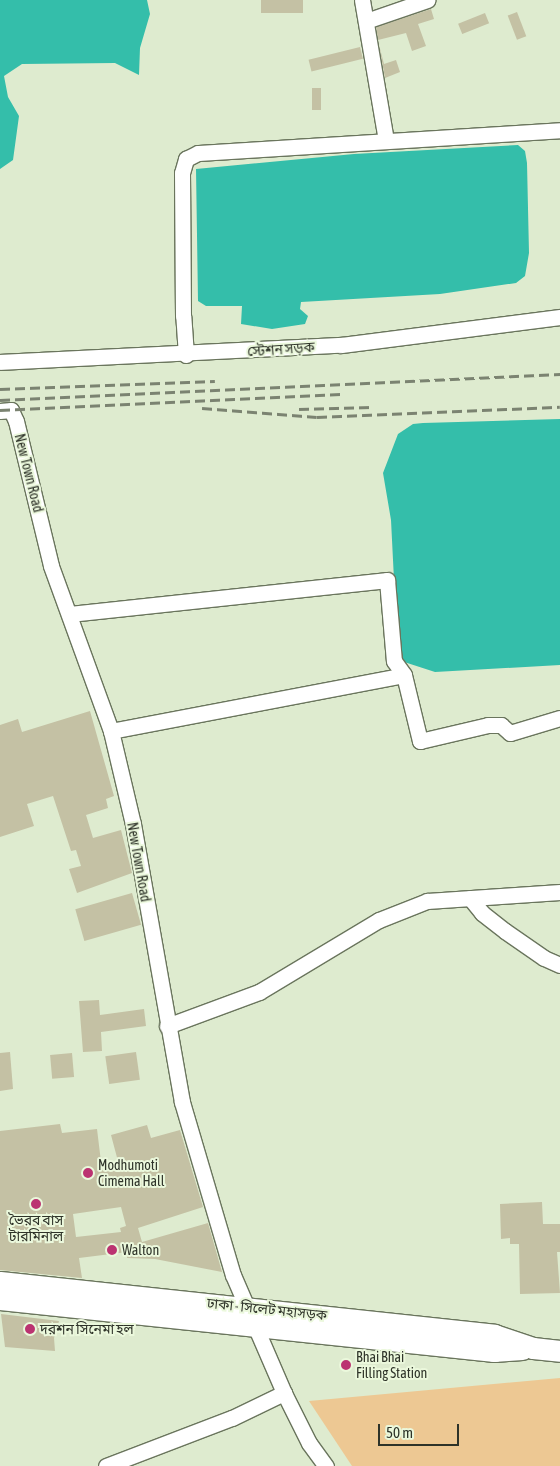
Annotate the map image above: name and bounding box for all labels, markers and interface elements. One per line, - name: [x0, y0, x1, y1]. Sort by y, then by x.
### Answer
- street label: স্টেশন সড়ক: [247, 338, 315, 360]
- street label: New Town Road: [11, 432, 47, 514]
- street label: New Town Road: [124, 821, 154, 903]
- place label: Modhumoti Cimema Hall: [98, 1157, 165, 1190]
- marker: Modhumoti Cimema Hall: [82, 1167, 94, 1179]
- marker: ভৈরব বাস টারমিনাল: [30, 1198, 42, 1210]
- place label: ভৈরব বাস টারমিনাল: [9, 1212, 63, 1244]
- place label: Walton: [122, 1242, 159, 1258]
- marker: Walton: [106, 1244, 118, 1256]
- street label: ঢাকা - সিলেট মহাসড়ক: [206, 1294, 328, 1324]
- place label: দরশন সিনেমা হল: [40, 1321, 134, 1337]
- marker: দরশন সিনেমা হল: [24, 1323, 36, 1335]
- place label: Bhai Bhai Filling Station: [356, 1349, 427, 1381]
- marker: Bhai Bhai Filling Station: [340, 1359, 352, 1371]
- scale bar: [380, 1414, 461, 1446]
- text: 50 m: [386, 1424, 413, 1441]

